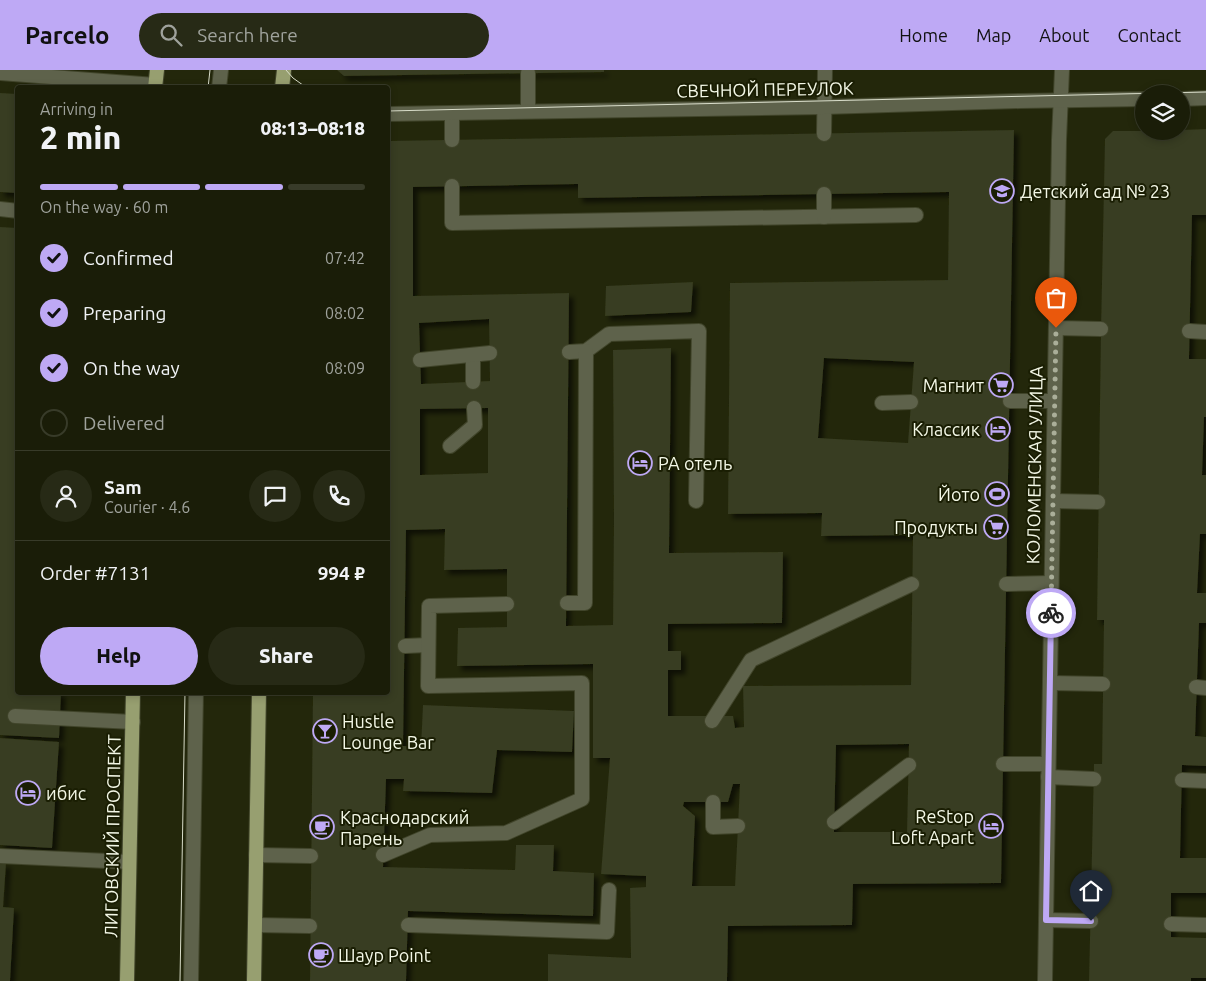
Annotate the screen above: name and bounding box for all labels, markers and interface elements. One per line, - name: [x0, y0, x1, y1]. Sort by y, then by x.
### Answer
- search box: [139, 13, 489, 58]
- icon: search: [157, 21, 185, 49]
- text: Parcelo: [25, 22, 109, 49]
- text: Search here: [197, 24, 298, 46]
- text: Home: [899, 25, 948, 45]
- text: Map: [976, 25, 1011, 45]
- text: About: [1039, 25, 1089, 45]
- text: Contact: [1117, 25, 1181, 45]
- street label: СВЕЧНОЙ ПЕРЕУЛОК: [676, 77, 854, 101]
- map controls: [1135, 85, 1190, 140]
- button: layers: [1135, 85, 1190, 140]
- text: Arriving in: [40, 100, 113, 118]
- text: 08:13–08:18: [260, 117, 365, 139]
- text: 2 min: [40, 119, 121, 155]
- school or university icon: Детский сад № 23: [989, 178, 1015, 204]
- place label: Детский сад № 23: [1020, 181, 1170, 201]
- text: On the way · 60 m: [40, 198, 168, 216]
- icon: check: [40, 244, 68, 272]
- text: Confirmed: [83, 247, 174, 269]
- text: 07:42: [325, 249, 365, 267]
- pin: [1035, 277, 1077, 328]
- icon: bag: [1042, 284, 1070, 312]
- icon: check: [40, 299, 68, 327]
- text: Preparing: [83, 302, 167, 324]
- text: 08:02: [325, 304, 365, 322]
- icon: check: [40, 354, 68, 382]
- text: On the way: [83, 357, 180, 379]
- text: 08:09: [325, 359, 365, 377]
- street label: КОЛОМЕНСКАЯ УЛИЦА: [1022, 365, 1046, 564]
- supermarket icon: Магнит: [988, 372, 1014, 398]
- place label: Магнит: [923, 375, 984, 395]
- text: Delivered: [83, 412, 165, 434]
- hotel icon: Классик: [985, 416, 1011, 442]
- place label: Классик: [912, 419, 980, 439]
- hotel icon: РА отель: [627, 450, 653, 476]
- place label: РА отель: [658, 453, 732, 473]
- button: person: [40, 470, 92, 522]
- button: chat: [249, 470, 301, 522]
- button: phone: [313, 470, 365, 522]
- text: Sam: [104, 476, 142, 498]
- sports icon: Йото: [984, 481, 1010, 507]
- place label: Йото: [938, 484, 980, 504]
- text: Courier · 4.6: [104, 498, 190, 516]
- supermarket icon: Продукты: [983, 514, 1009, 540]
- place label: Продукты: [894, 517, 978, 537]
- text: Order #7131: [40, 562, 150, 584]
- text: 994 ₽: [318, 562, 365, 584]
- courier: [1026, 588, 1076, 638]
- icon: bike: [1037, 599, 1065, 627]
- button: Help: [40, 627, 198, 685]
- button: Share: [208, 627, 365, 685]
- place label: Hustle Lounge Bar: [342, 711, 434, 752]
- bar icon: Hustle Lounge Bar: [312, 718, 338, 744]
- street label: ЛИГОВСКИЙ ПРОСПЕКТ: [100, 734, 124, 938]
- hotel icon: ибис: [15, 780, 41, 806]
- place label: ибис: [46, 783, 86, 803]
- place label: ReStop Loft Apart: [891, 806, 974, 847]
- place label: Краснодарский Парень: [340, 807, 469, 848]
- hotel icon: ReStop Loft Apart: [978, 813, 1004, 839]
- cafe icon: Краснодарский Парень: [309, 814, 335, 840]
- pin: [1070, 870, 1112, 921]
- icon: home: [1077, 877, 1105, 905]
- cafe icon: Шаур Point: [308, 942, 334, 968]
- place label: Шаур Point: [338, 945, 431, 965]

